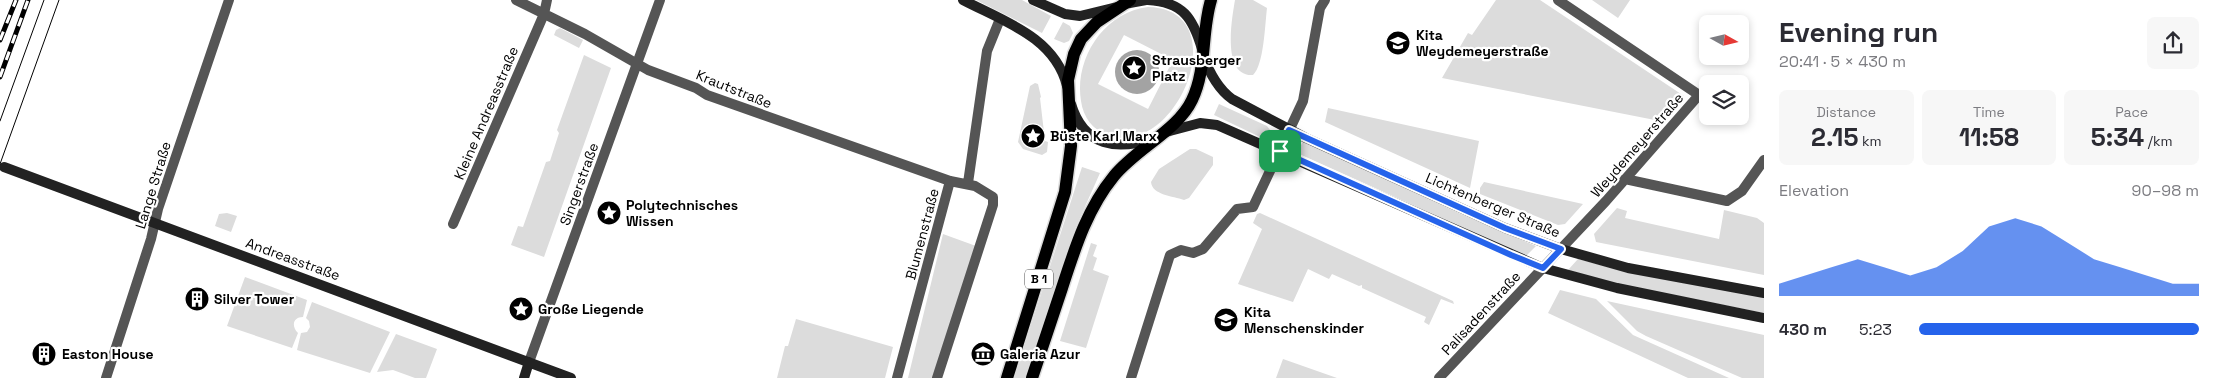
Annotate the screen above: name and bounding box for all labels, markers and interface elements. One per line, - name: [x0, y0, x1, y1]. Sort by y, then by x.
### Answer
- text: Evening run: [1779, 14, 1938, 50]
- north arrow: [1699, 15, 1749, 65]
- map controls: [1699, 15, 1749, 125]
- button: share: [2147, 17, 2199, 69]
- place label: Kita Weydemeyerstraße: [1416, 26, 1549, 60]
- school or university icon: Kita Weydemeyerstraße: [1385, 30, 1411, 56]
- street label: Kleine Andreasstraße: [450, 44, 522, 182]
- place label: Strausberger Platz: [1152, 51, 1241, 85]
- text: 20:41 · 5 × 430 m: [1779, 51, 1906, 72]
- place icon: Strausberger Platz: [1121, 55, 1147, 81]
- street label: Krautstraße: [693, 66, 775, 112]
- button: layers: [1699, 75, 1749, 125]
- street label: Weydemeyerstraße: [1587, 89, 1687, 201]
- text: Distance: [1817, 103, 1876, 121]
- text: Time: [1973, 103, 2005, 121]
- text: Pace: [2115, 103, 2148, 121]
- text: 2.15: [1811, 121, 1858, 153]
- text: 11:58: [1959, 121, 2019, 153]
- text: 5:34: [2091, 121, 2144, 153]
- place icon: Büste Karl Marx: [1020, 123, 1046, 149]
- place label: Büste Karl Marx: [1050, 127, 1157, 145]
- pin: [1259, 130, 1301, 172]
- text: km: [1858, 132, 1882, 150]
- text: /km: [2144, 132, 2173, 150]
- icon: arrive: [1266, 137, 1294, 165]
- street label: Lange Straße: [131, 139, 175, 231]
- street label: Singerstraße: [556, 140, 602, 228]
- street label: Lichtenberger Straße: [1423, 168, 1563, 242]
- text: Elevation: [1779, 180, 1849, 201]
- text: 90–98 m: [2132, 180, 2199, 201]
- street label: Blumenstraße: [901, 186, 943, 282]
- place label: Polytechnisches Wissen: [626, 196, 738, 230]
- place icon: Polytechnisches Wissen: [596, 200, 622, 226]
- street label: Andreasstraße: [243, 234, 343, 284]
- street label: Palisadenstraße: [1438, 267, 1524, 359]
- road number: B 1: [1025, 270, 1053, 288]
- building icon: Silver Tower: [184, 286, 210, 312]
- place label: Silver Tower: [214, 290, 295, 308]
- place icon: Große Liegende: [508, 296, 534, 322]
- place label: Große Liegende: [538, 300, 644, 318]
- place label: Kita Menschenskinder: [1244, 303, 1365, 337]
- school or university icon: Kita Menschenskinder: [1213, 307, 1239, 333]
- text: 430 m: [1779, 319, 1827, 340]
- text: 5:23: [1859, 319, 1892, 340]
- building icon: Easton House: [31, 341, 57, 367]
- museum icon: Galeria Azur: [970, 341, 996, 367]
- place label: Easton House: [62, 345, 154, 363]
- place label: Galeria Azur: [1000, 345, 1081, 363]

